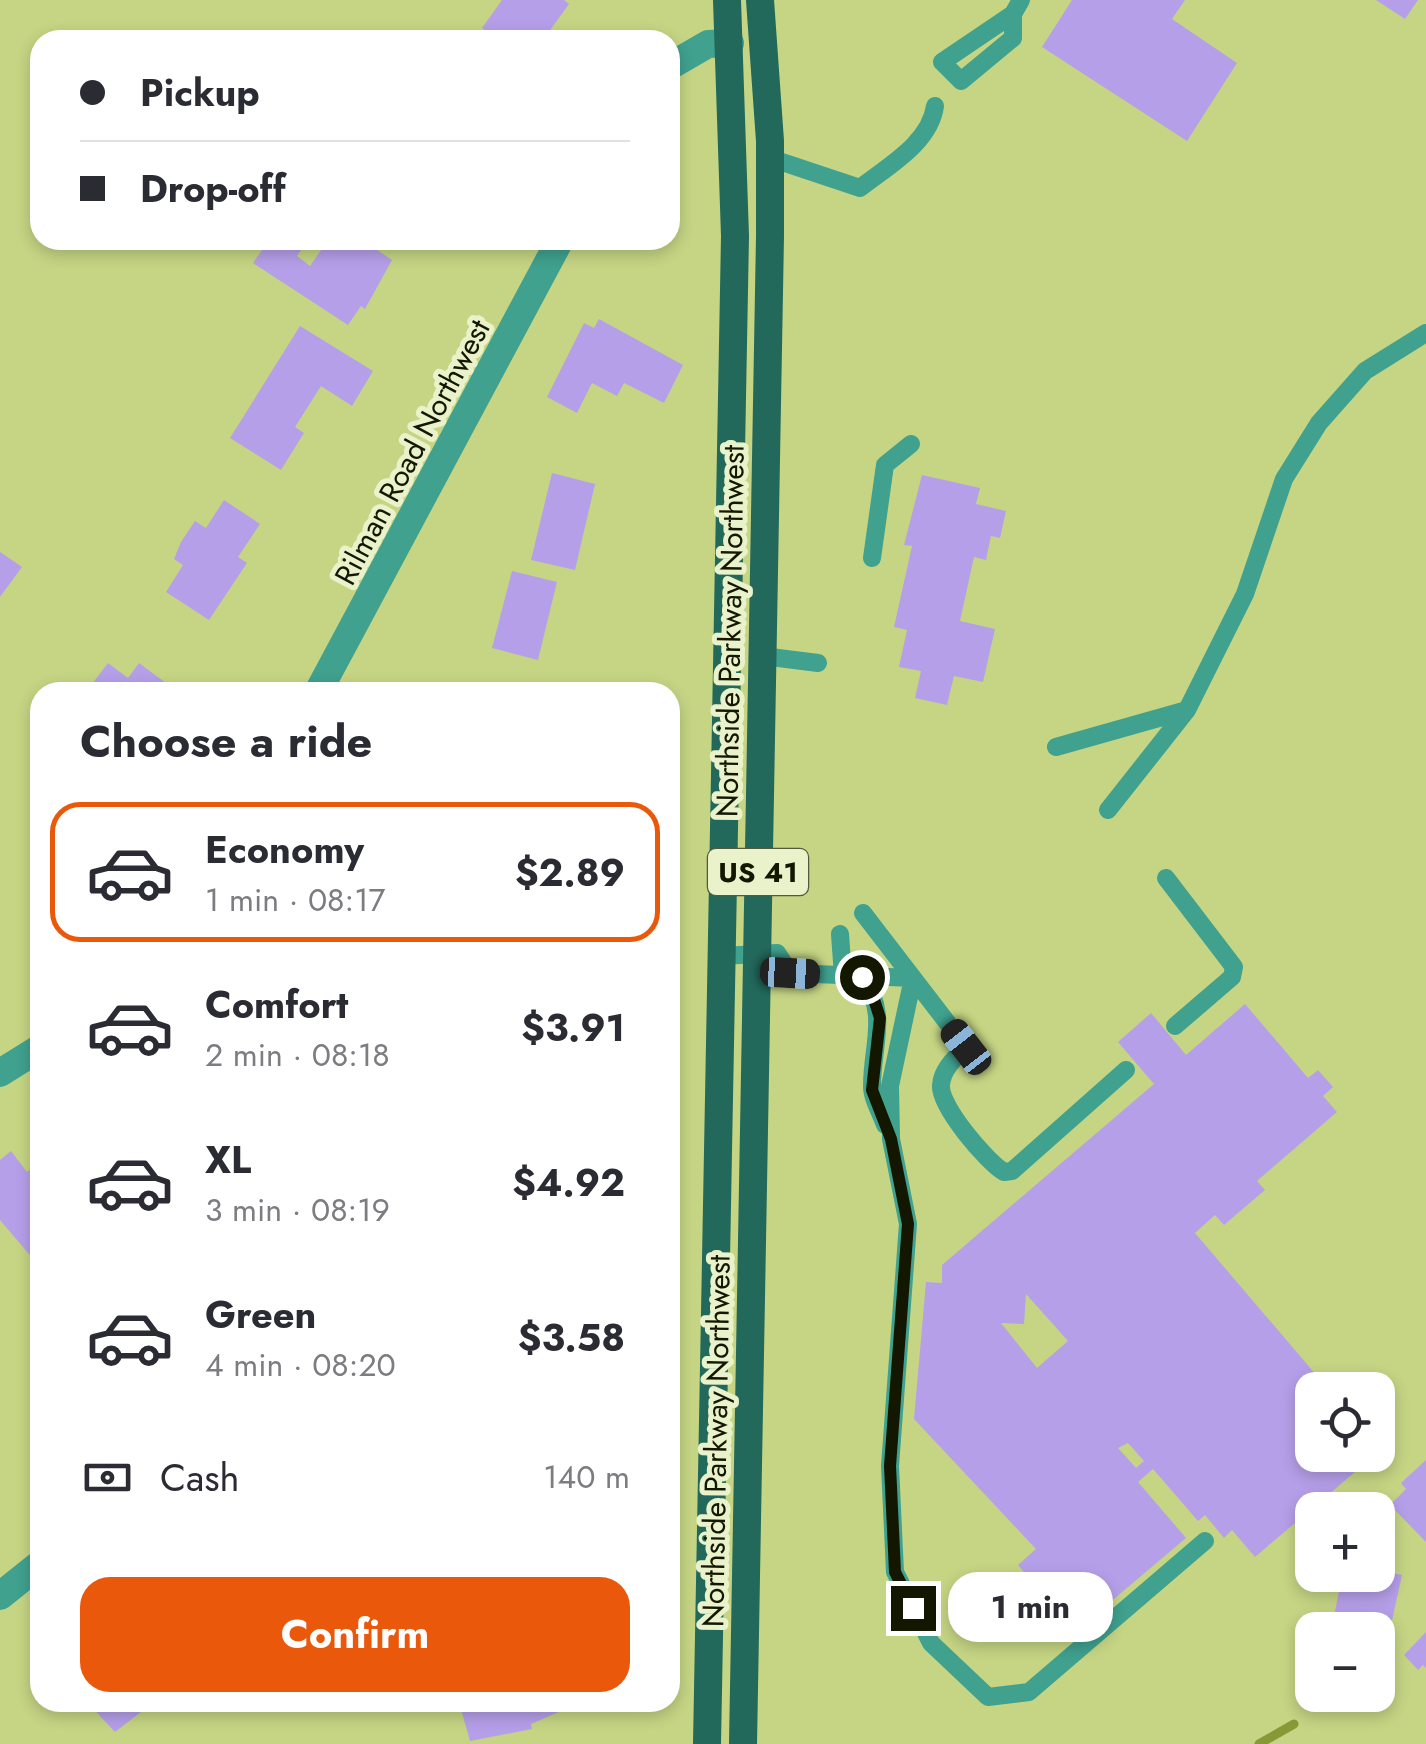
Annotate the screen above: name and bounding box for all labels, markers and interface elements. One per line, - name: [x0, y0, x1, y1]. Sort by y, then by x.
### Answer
- text: Pickup: [140, 65, 260, 120]
- text: Drop-off: [140, 161, 286, 216]
- street label: Rilman Road Northwest: [324, 311, 501, 592]
- street label: Northside Parkway Northwest: [705, 444, 755, 818]
- text: Choose a ride: [80, 709, 372, 774]
- text: Economy: [205, 822, 364, 877]
- icon: car: [85, 827, 175, 917]
- text: $2.89: [515, 845, 625, 900]
- road number: US 41: [708, 849, 808, 895]
- text: 1 min · 08:17: [205, 877, 385, 923]
- route start: [840, 955, 885, 1000]
- car: [759, 956, 821, 990]
- text: Comfort: [205, 977, 348, 1032]
- icon: car: [85, 982, 175, 1072]
- text: $3.91: [521, 1000, 625, 1055]
- car: [936, 1014, 996, 1080]
- text: 2 min · 08:18: [205, 1032, 390, 1078]
- text: XL: [205, 1132, 251, 1187]
- icon: car: [85, 1137, 175, 1227]
- text: $4.92: [512, 1155, 625, 1210]
- text: 3 min · 08:19: [205, 1187, 390, 1233]
- street label: Northside Parkway Northwest: [691, 1254, 741, 1628]
- text: Green: [205, 1287, 316, 1342]
- icon: car: [85, 1292, 175, 1382]
- text: $3.58: [518, 1310, 625, 1365]
- text: 4 min · 08:20: [205, 1342, 396, 1388]
- map controls: [1295, 1372, 1395, 1712]
- button: locate: [1295, 1372, 1395, 1472]
- icon: cash: [80, 1450, 135, 1505]
- text: Cash: [160, 1450, 240, 1505]
- text: 140 m: [543, 1454, 630, 1500]
- button: +: [1295, 1492, 1395, 1592]
- callout: 1 min: [948, 1573, 1113, 1643]
- button: Confirm: [80, 1577, 630, 1692]
- text: 1 min: [991, 1584, 1070, 1630]
- route end: [891, 1586, 936, 1631]
- button: −: [1295, 1612, 1395, 1712]

